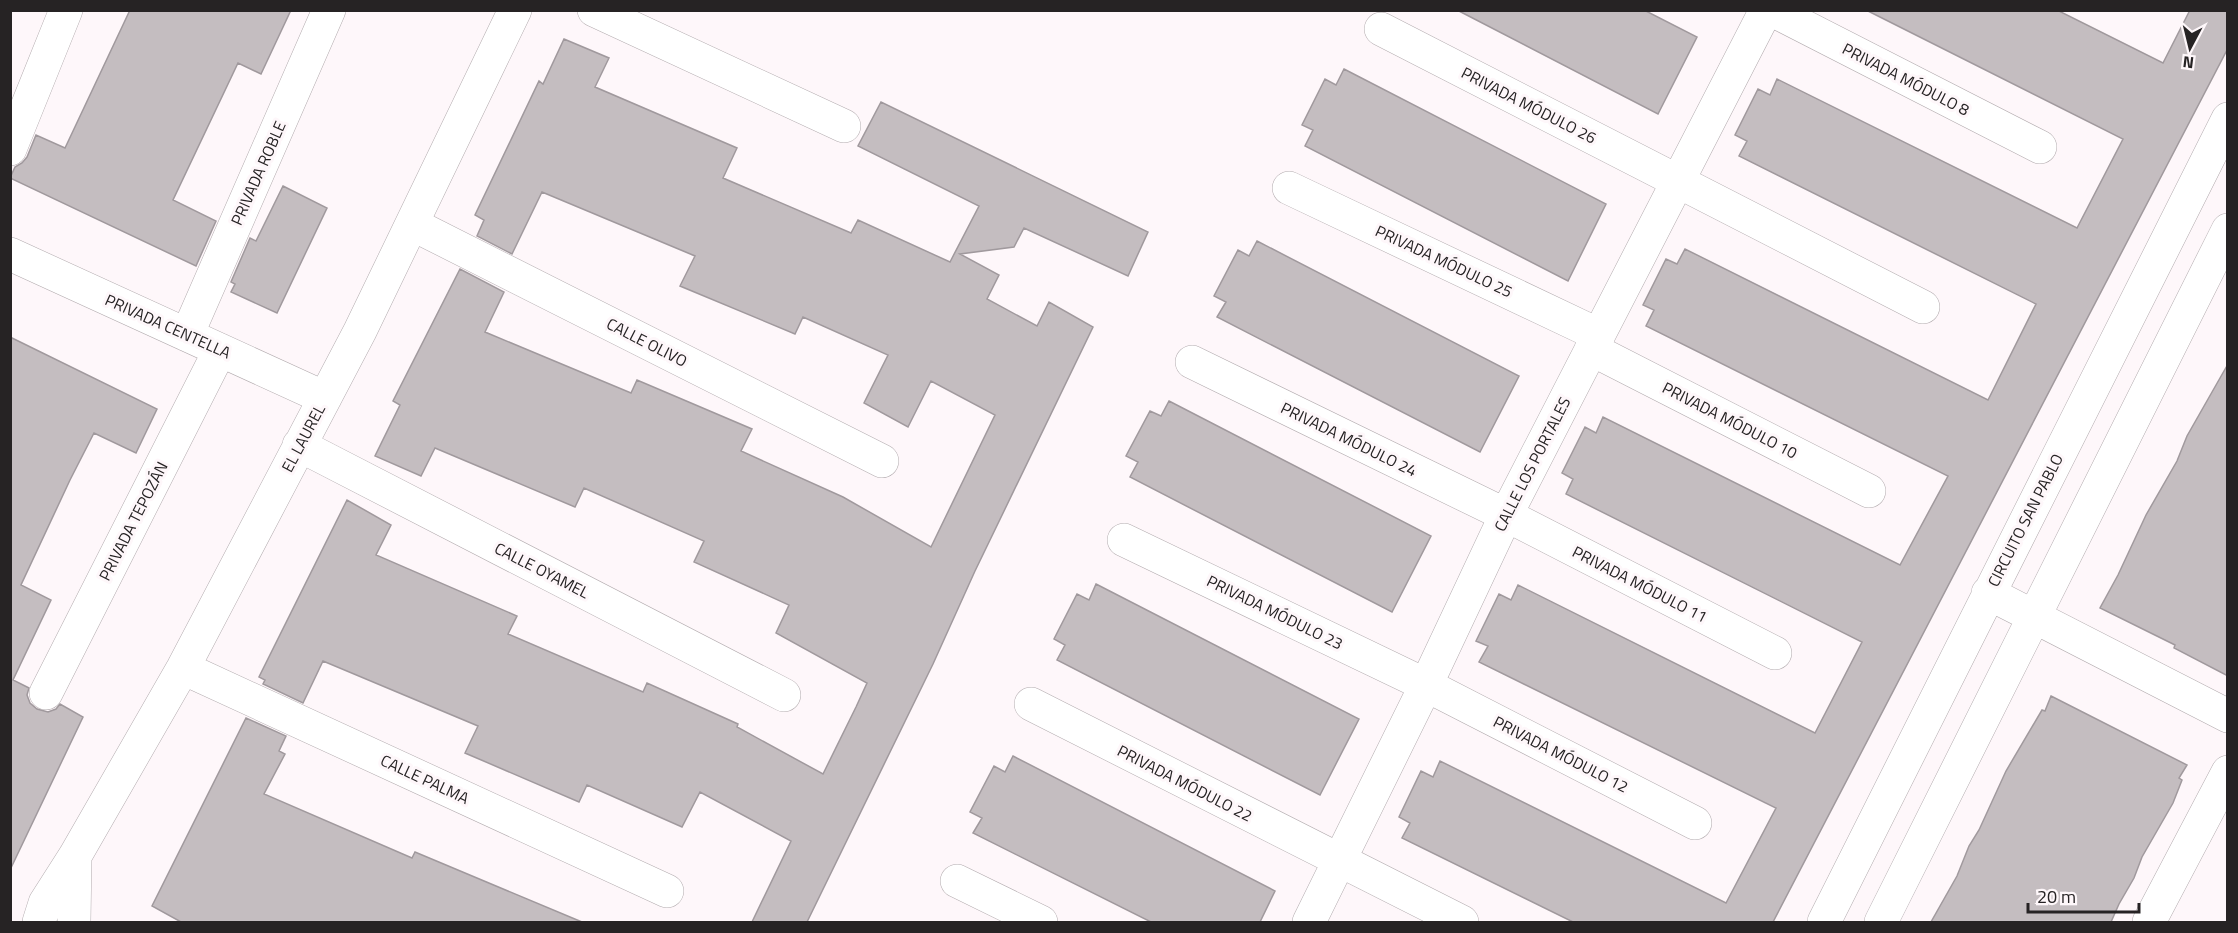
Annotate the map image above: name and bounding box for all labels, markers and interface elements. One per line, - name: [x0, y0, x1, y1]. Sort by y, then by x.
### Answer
- north arrow: [2160, 18, 2220, 78]
- street label: PRIVADA MÓDULO 8: [1838, 37, 1974, 121]
- text: N: [2181, 50, 2195, 75]
- street label: PRIVADA MÓDULO 26: [1457, 61, 1601, 149]
- street label: PRIVADA ROBLE: [224, 117, 292, 229]
- street label: PRIVADA MÓDULO 25: [1371, 219, 1517, 303]
- street label: PRIVADA CENTELLA: [101, 288, 235, 365]
- street label: CALLE OLIVO: [602, 311, 692, 373]
- street label: PRIVADA MÓDULO 10: [1658, 376, 1802, 464]
- street label: CALLE LOS PORTALES: [1488, 393, 1576, 535]
- street label: PRIVADA MÓDULO 24: [1277, 396, 1421, 482]
- street label: EL LAUREL: [275, 399, 331, 476]
- street label: CIRCUITO SAN PABLO: [1981, 449, 2069, 591]
- street label: PRIVADA TEPOZÁN: [93, 457, 173, 585]
- street label: CALLE OYAMEL: [490, 536, 594, 604]
- street label: PRIVADA MÓDULO 11: [1568, 540, 1712, 628]
- street label: PRIVADA MÓDULO 23: [1203, 569, 1347, 655]
- street label: PRIVADA MÓDULO 12: [1489, 710, 1633, 798]
- street label: PRIVADA MÓDULO 22: [1113, 739, 1257, 827]
- street label: CALLE PALMA: [377, 748, 474, 810]
- scale bar: [2028, 876, 2139, 914]
- text: 20 m: [2037, 883, 2076, 910]

